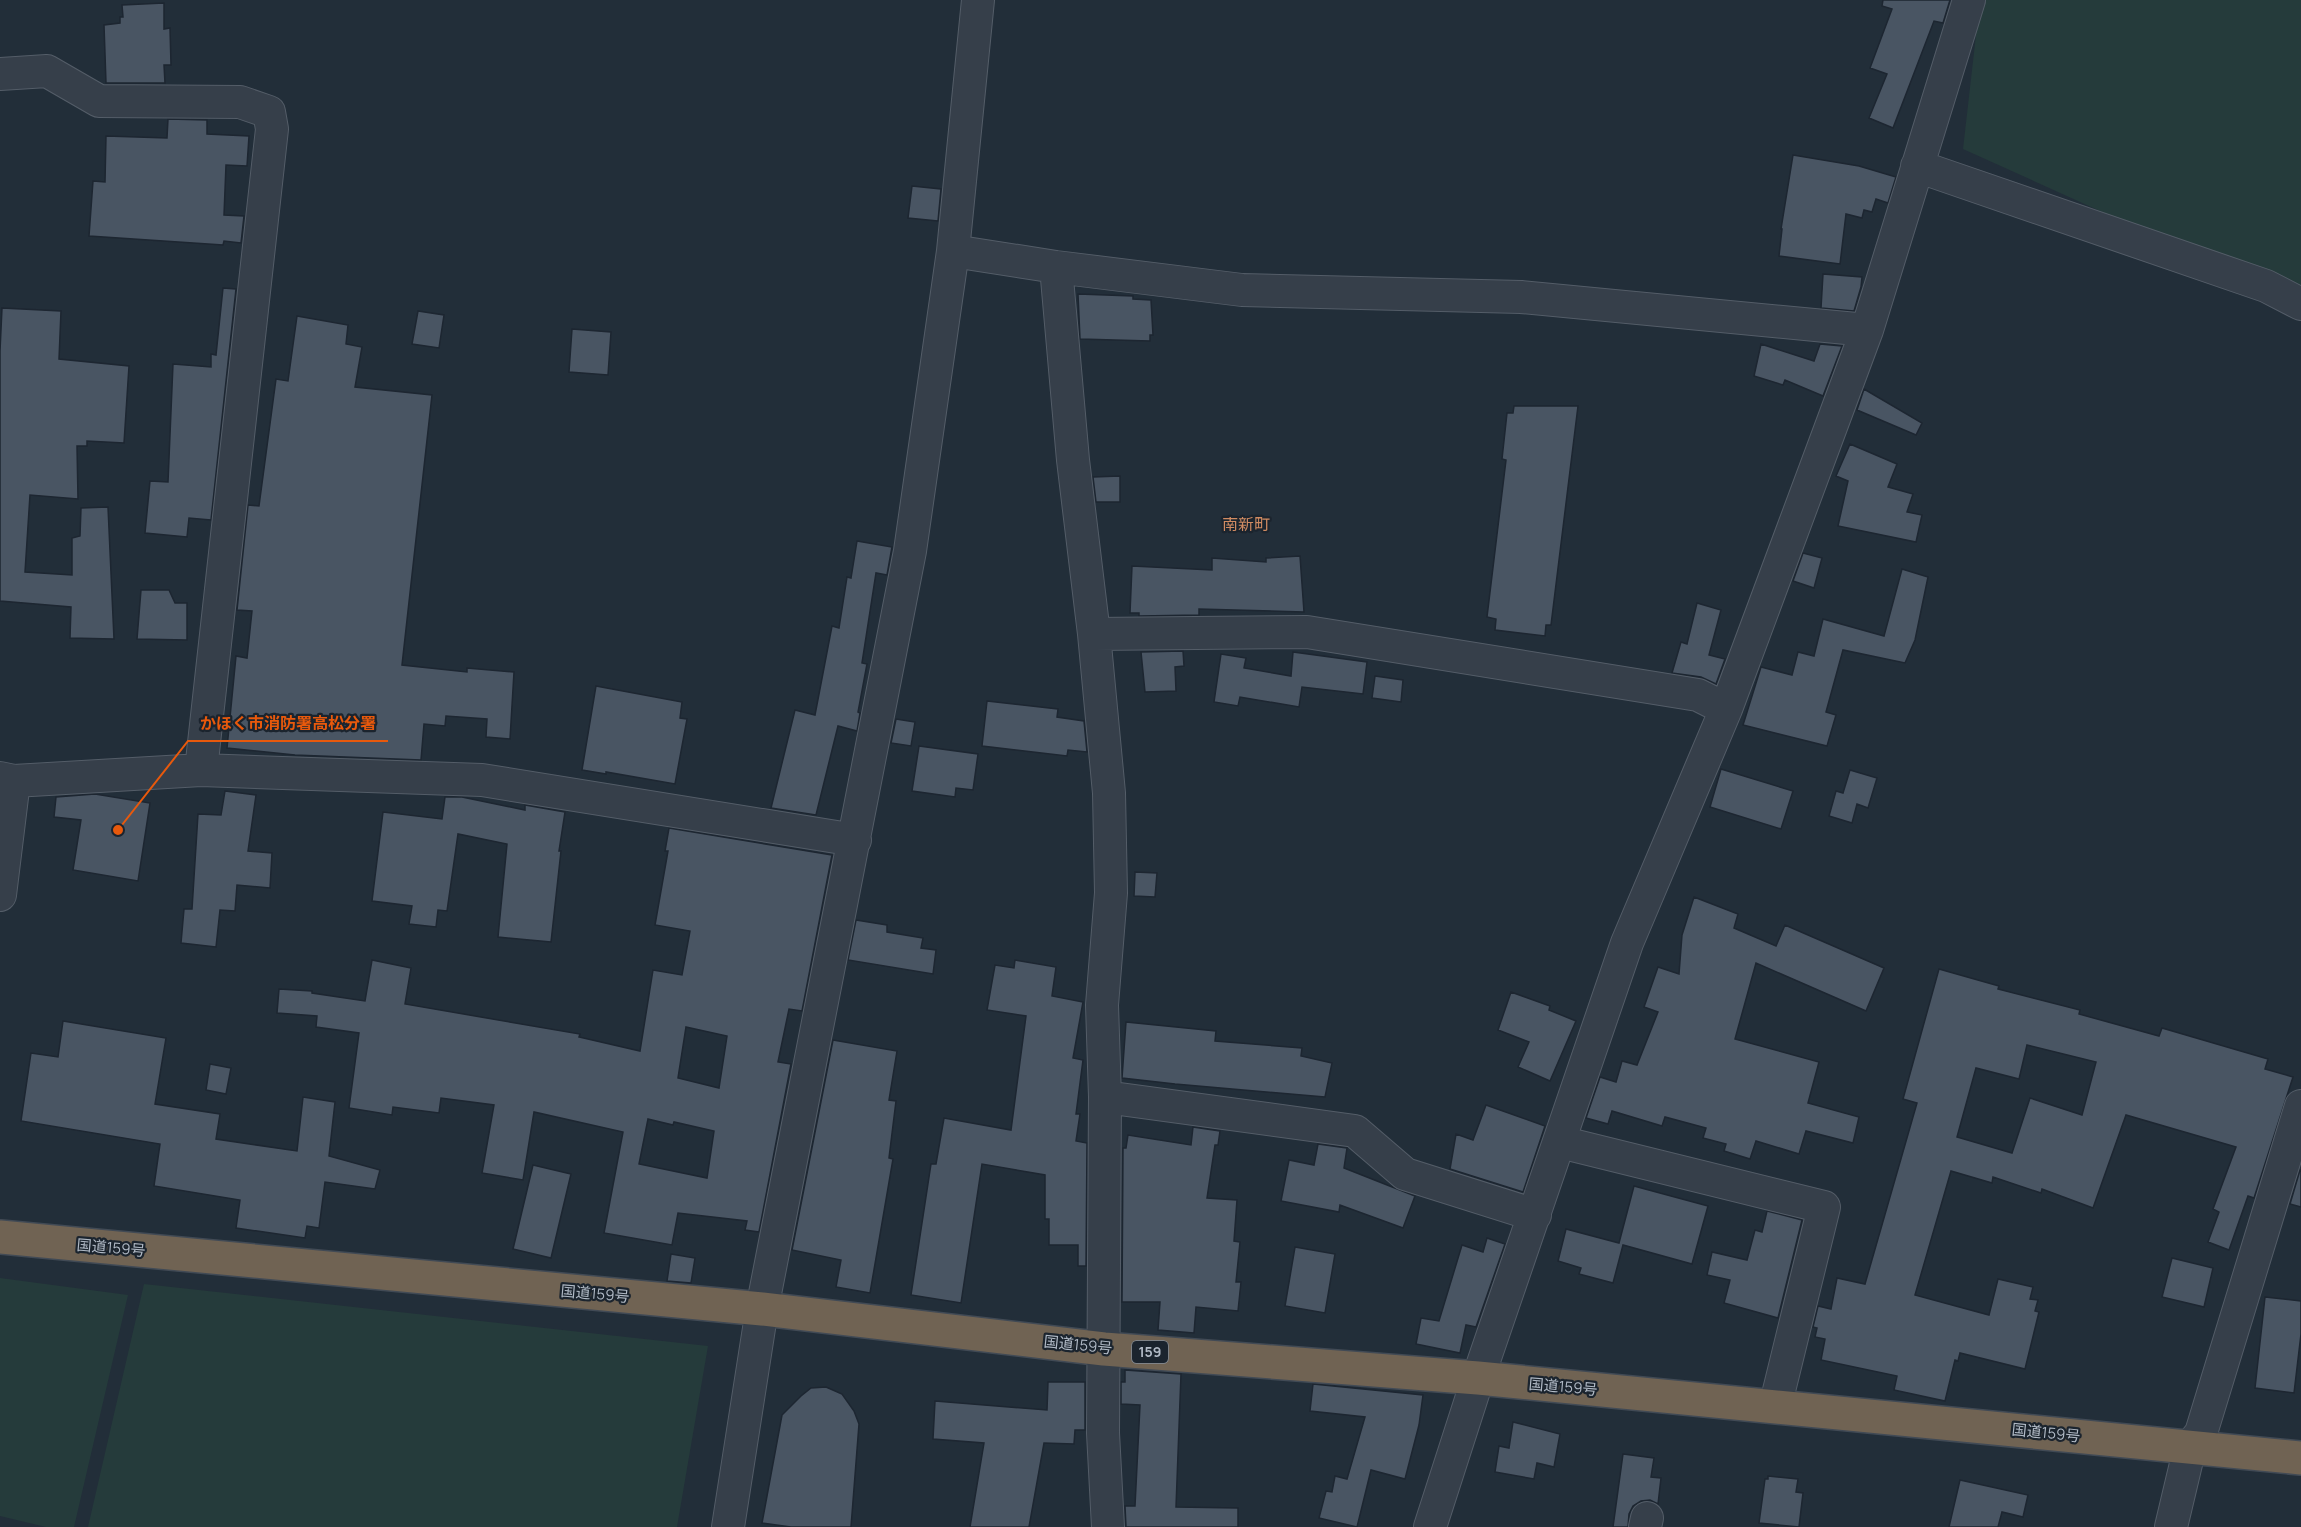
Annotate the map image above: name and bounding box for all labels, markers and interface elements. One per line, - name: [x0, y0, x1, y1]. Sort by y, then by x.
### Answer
- district label: 南新町: [1222, 513, 1270, 535]
- callout: かほく市消防署高松分署: [188, 707, 388, 741]
- text: かほく市消防署高松分署: [200, 712, 376, 734]
- street label: 国道159号: [76, 1234, 146, 1261]
- street label: 国道159号: [560, 1280, 630, 1307]
- street label: 国道159号: [1043, 1330, 1113, 1359]
- road number: 159: [1132, 1341, 1168, 1363]
- street label: 国道159号: [1528, 1373, 1598, 1400]
- street label: 国道159号: [2011, 1418, 2081, 1447]

